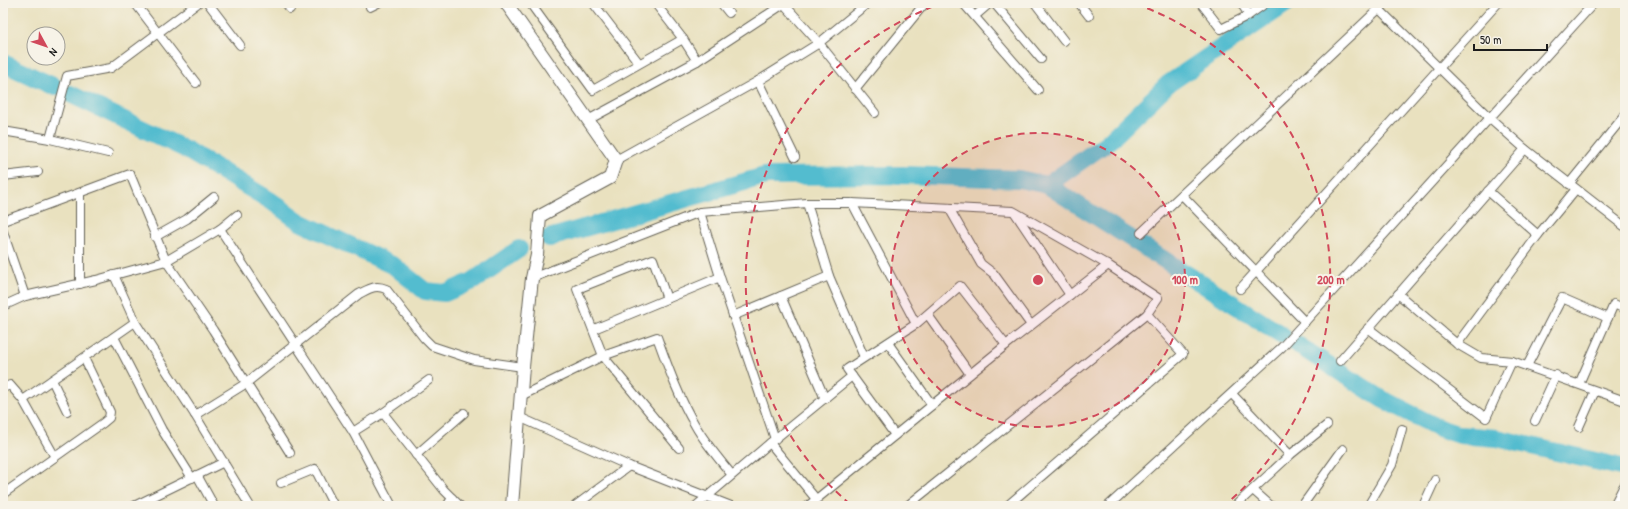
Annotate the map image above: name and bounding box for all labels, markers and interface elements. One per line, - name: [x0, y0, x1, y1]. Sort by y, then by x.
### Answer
- north arrow: [26, 26, 66, 66]
- scale bar: [1474, 26, 1547, 52]
- text: 50 m: [1480, 31, 1501, 48]
- text: N: [46, 46, 61, 59]
- text: 100 m: [1172, 271, 1198, 288]
- text: 200 m: [1317, 271, 1345, 288]
- centre of rings: [1031, 273, 1045, 287]

